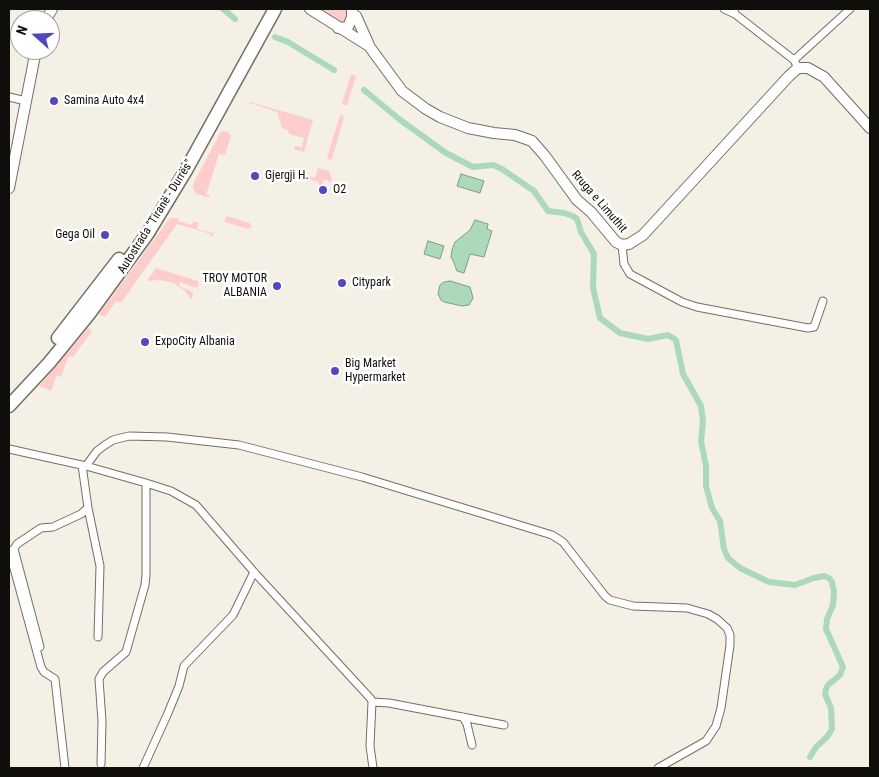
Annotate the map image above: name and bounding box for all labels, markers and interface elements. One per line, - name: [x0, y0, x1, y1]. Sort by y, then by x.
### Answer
- north arrow: [10, 10, 60, 60]
- text: N: [13, 23, 31, 37]
- place label: Samina Auto 4x4: [64, 94, 144, 108]
- marker: Samina Auto 4x4: [48, 95, 60, 107]
- street label: Autostrada "Tiranë - Durrës": [115, 157, 197, 277]
- street label: Rruga e Limuthit: [568, 168, 630, 236]
- place label: Gjergji H.: [265, 169, 309, 183]
- marker: Gjergji H.: [249, 170, 261, 182]
- place label: O2: [333, 183, 346, 197]
- marker: O2: [317, 184, 329, 196]
- place label: Gega Oil: [55, 228, 95, 242]
- marker: Gega Oil: [99, 229, 111, 241]
- place label: TROY MOTOR ALBANIA: [203, 272, 267, 300]
- place label: Citypark: [352, 276, 391, 290]
- marker: Citypark: [336, 277, 348, 289]
- marker: TROY MOTOR ALBANIA: [271, 280, 283, 292]
- place label: ExpoCity Albania: [155, 335, 235, 349]
- marker: ExpoCity Albania: [139, 336, 151, 348]
- place label: Big Market Hypermarket: [345, 357, 406, 385]
- marker: Big Market Hypermarket: [329, 365, 341, 377]

